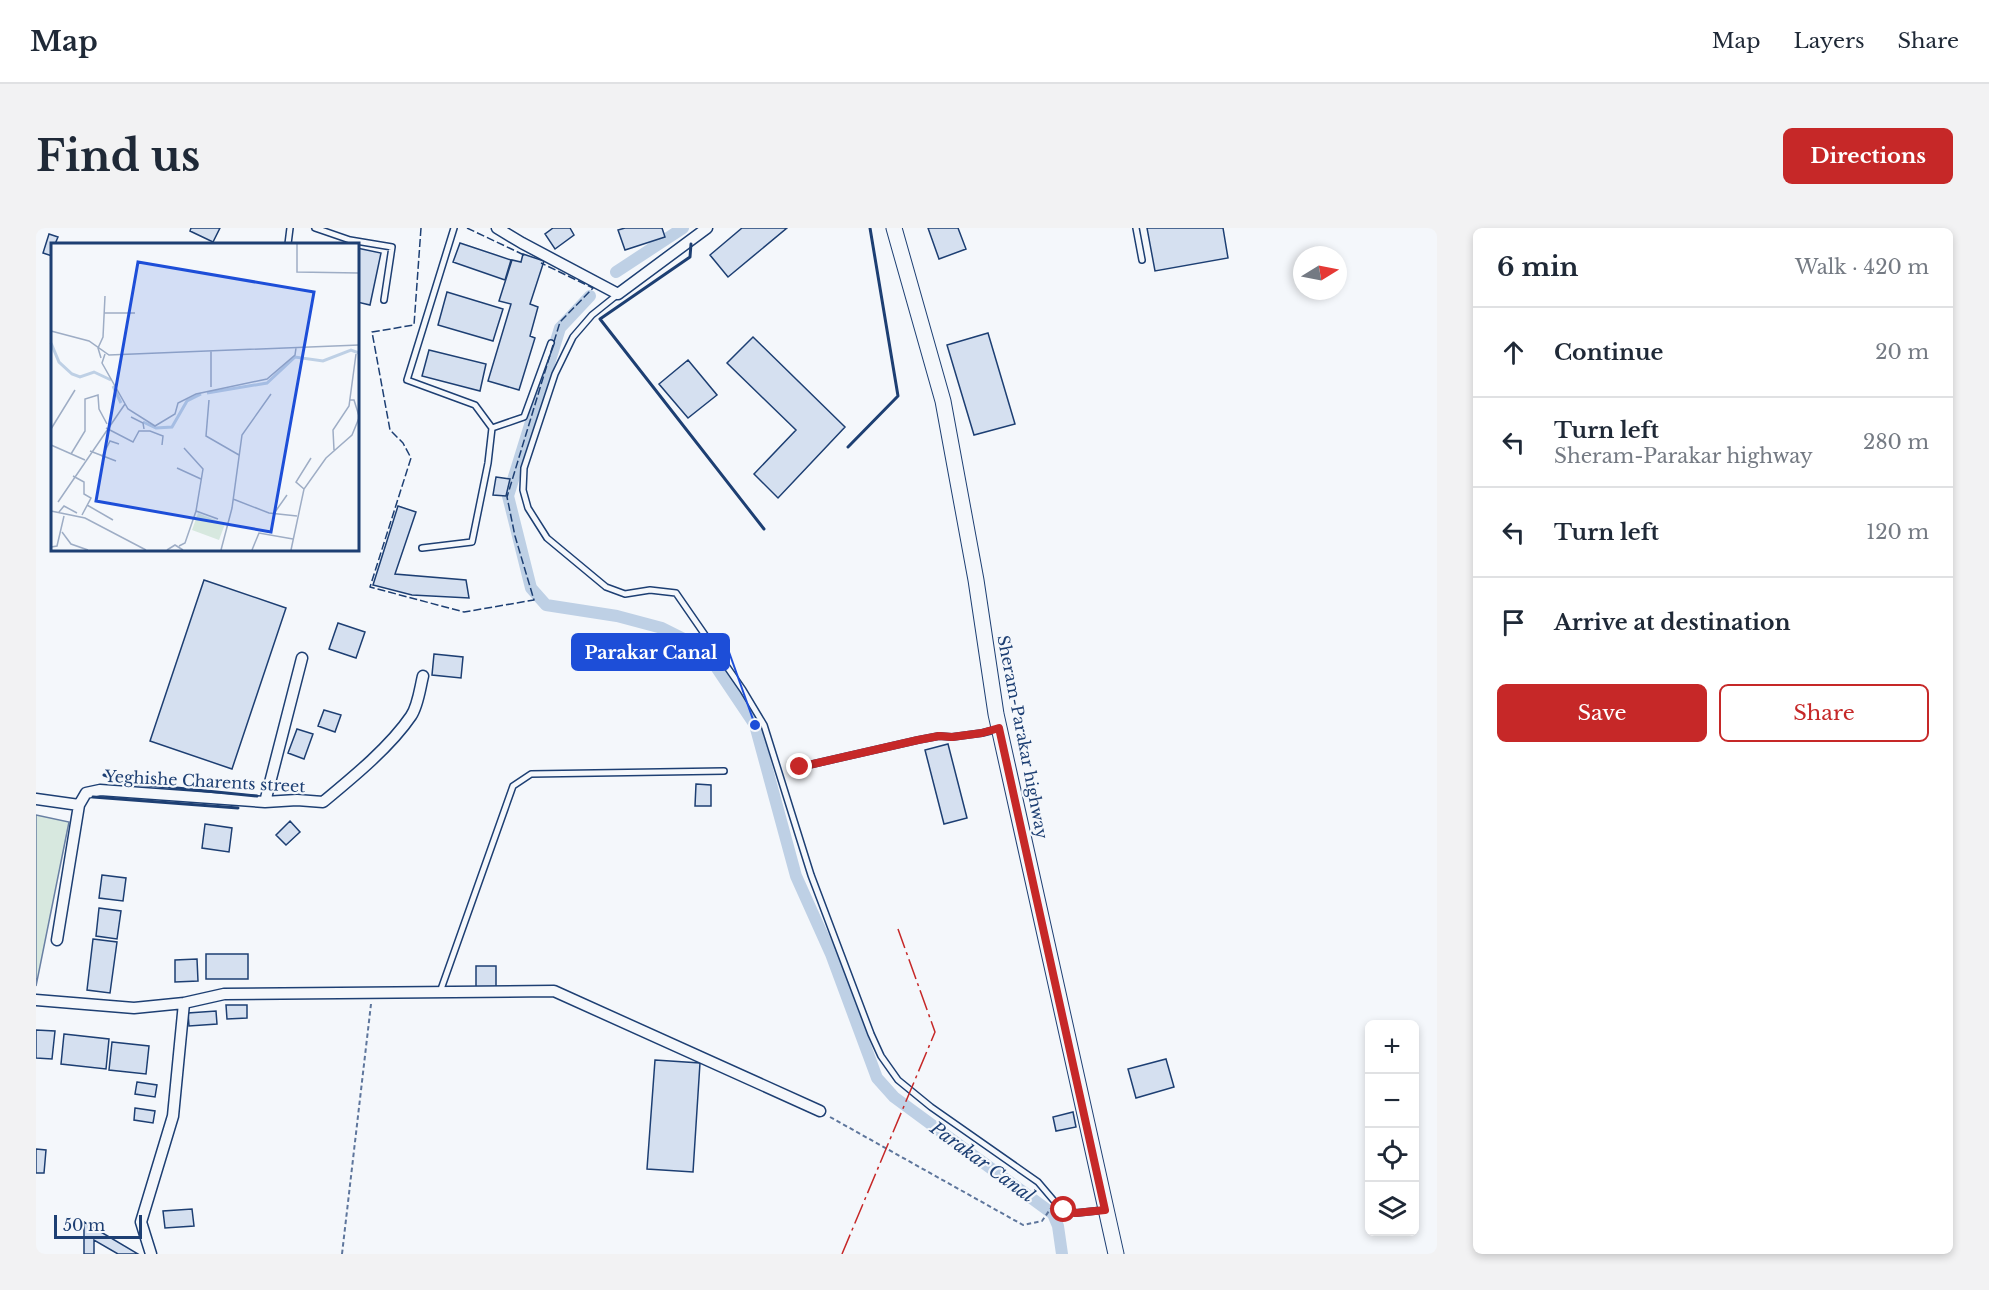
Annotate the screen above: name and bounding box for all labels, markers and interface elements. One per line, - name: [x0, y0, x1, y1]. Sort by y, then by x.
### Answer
- text: Map: [30, 24, 98, 59]
- text: Map: [1712, 28, 1761, 54]
- text: Layers: [1794, 28, 1865, 54]
- text: Share: [1898, 28, 1959, 54]
- button: Directions: [1783, 128, 1953, 184]
- text: Find us: [36, 130, 200, 182]
- inset map: [51, 243, 358, 550]
- north arrow: [1293, 246, 1347, 300]
- text: 6 min: [1497, 251, 1578, 283]
- text: Walk · 420 m: [1795, 255, 1929, 279]
- icon: ahead: [1497, 336, 1530, 369]
- text: Continue: [1554, 339, 1663, 366]
- text: 20 m: [1875, 340, 1929, 364]
- text: Turn left: [1554, 417, 1659, 444]
- icon: left: [1497, 426, 1530, 459]
- text: 280 m: [1863, 430, 1929, 454]
- text: Sheram-Parakar highway: [1554, 444, 1813, 468]
- icon: left: [1497, 516, 1530, 549]
- text: Turn left: [1554, 519, 1659, 546]
- text: 120 m: [1866, 520, 1929, 544]
- icon: arrive: [1497, 606, 1530, 639]
- text: Arrive at destination: [1554, 609, 1791, 636]
- street label: Sheram-Parakar highway: [993, 633, 1053, 841]
- callout: Parakar Canal: [572, 634, 729, 670]
- text: Parakar Canal: [584, 642, 718, 664]
- button: Save: [1497, 684, 1707, 742]
- button: Share: [1719, 684, 1929, 742]
- route end: [786, 753, 812, 779]
- street label: Yeghishe Charents street: [103, 766, 306, 796]
- map controls: [1365, 1020, 1419, 1236]
- button: +: [1365, 1020, 1419, 1074]
- button: −: [1365, 1074, 1419, 1128]
- water label: Parakar Canal: [925, 1116, 1038, 1207]
- button: locate: [1365, 1128, 1419, 1182]
- button: layers: [1365, 1182, 1419, 1236]
- route start: [1050, 1196, 1076, 1222]
- scale bar: [54, 1212, 142, 1240]
- text: 50 m: [63, 1215, 105, 1235]

